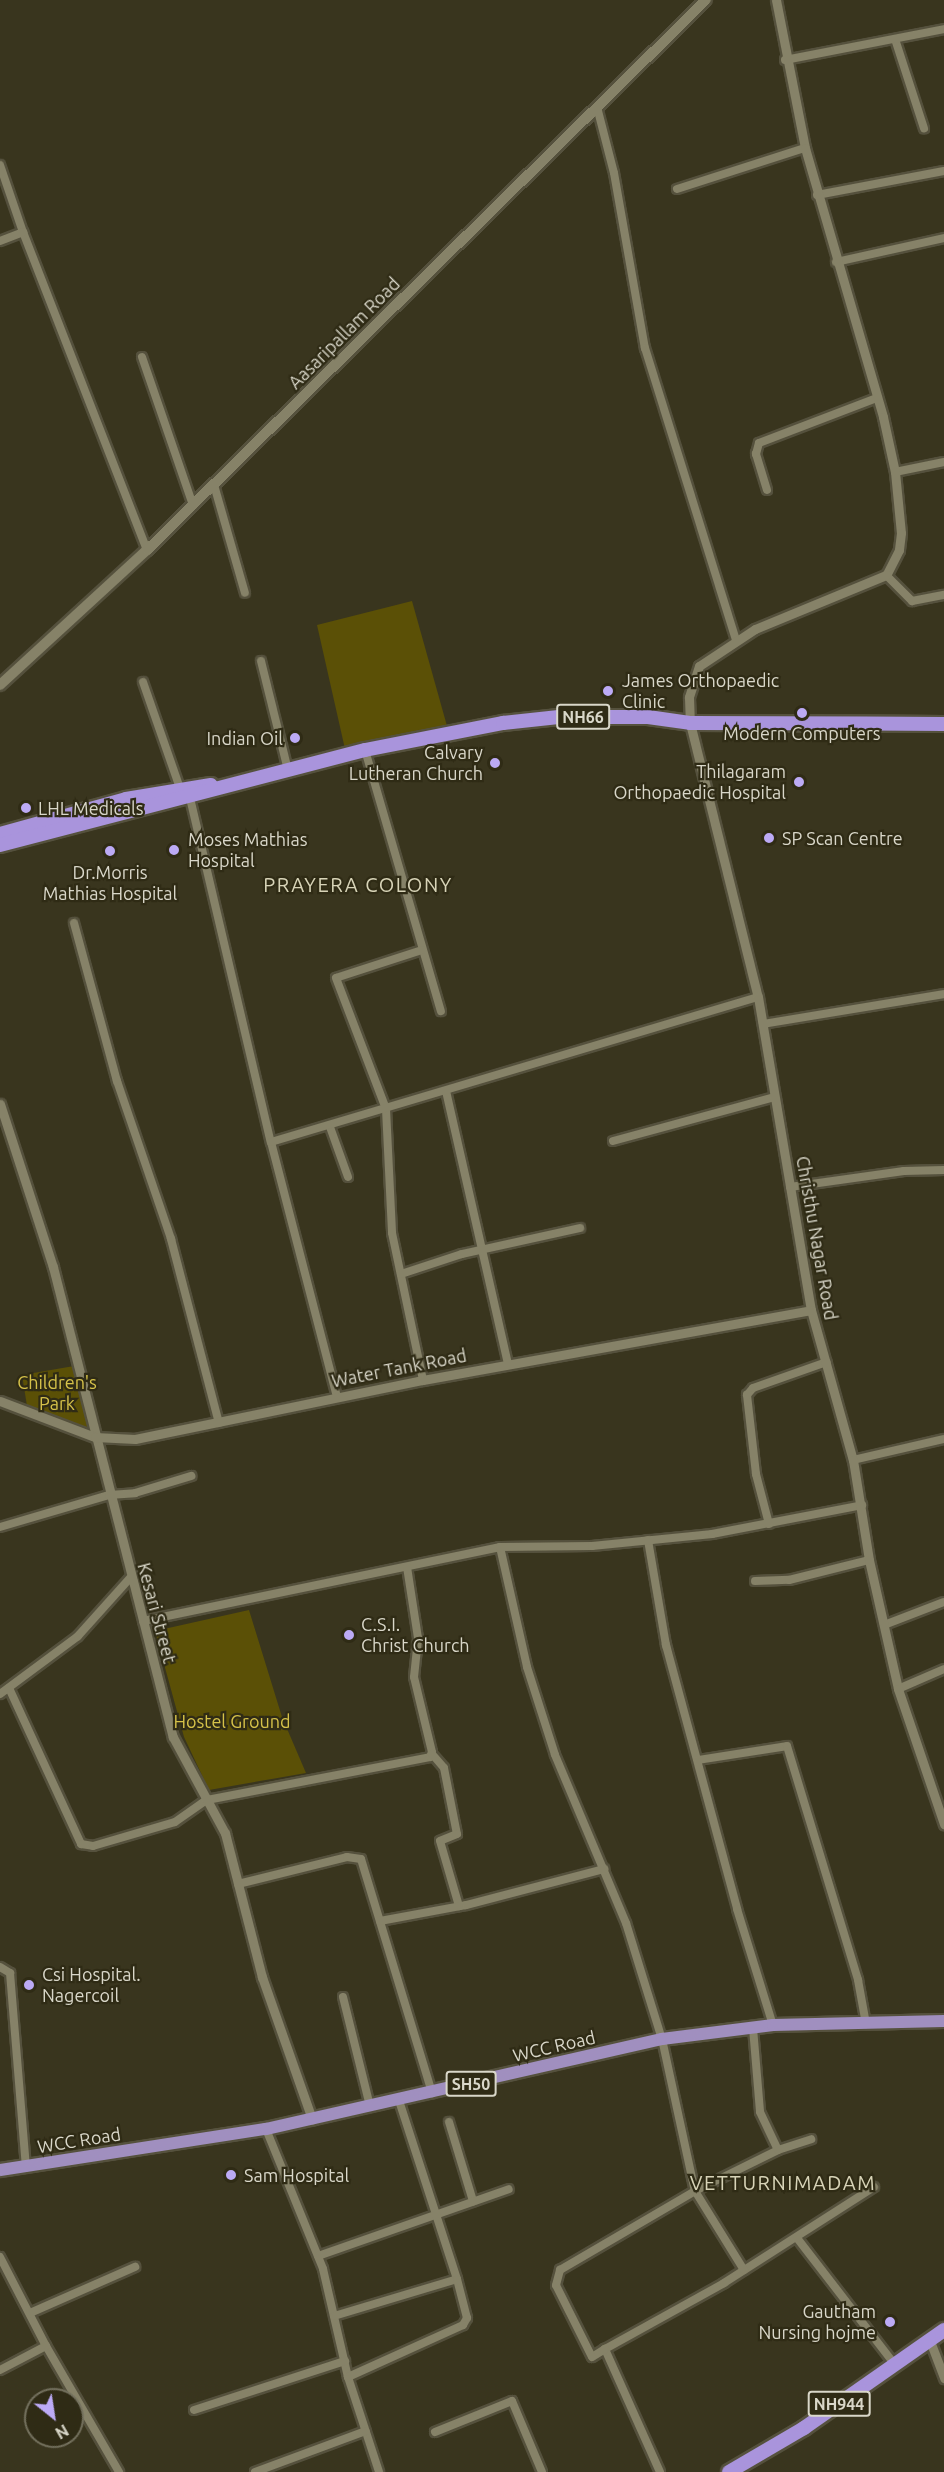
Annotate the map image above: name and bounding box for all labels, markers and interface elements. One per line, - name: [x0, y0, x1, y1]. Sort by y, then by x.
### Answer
- street label: Aasaripallam Road: [284, 273, 404, 393]
- place label: James Orthopaedic Clinic: [622, 670, 779, 712]
- marker: James Orthopaedic Clinic: [599, 682, 617, 700]
- road number: NH66: [556, 704, 610, 730]
- marker: Modern Computers: [795, 706, 809, 720]
- place label: Modern Computers: [723, 722, 881, 744]
- place label: Indian Oil: [207, 727, 283, 749]
- marker: Indian Oil: [288, 731, 302, 745]
- place label: Calvary Lutheran Church: [349, 742, 483, 784]
- marker: Calvary Lutheran Church: [488, 756, 502, 770]
- place label: Thilagaram Orthopaedic Hospital: [613, 761, 786, 804]
- marker: Thilagaram Orthopaedic Hospital: [790, 773, 808, 791]
- place label: LHL Medicals: [38, 797, 144, 819]
- marker: LHL Medicals: [19, 801, 33, 815]
- place label: SP Scan Centre: [782, 827, 903, 849]
- place label: Moses Mathias Hospital: [188, 829, 308, 872]
- marker: SP Scan Centre: [760, 829, 778, 847]
- marker: Moses Mathias Hospital: [165, 841, 183, 859]
- marker: Dr.Morris Mathias Hospital: [101, 842, 119, 860]
- place label: Dr.Morris Mathias Hospital: [43, 862, 177, 904]
- district label: PRAYERA COLONY: [263, 872, 453, 896]
- street label: Christhu Nagar Road: [792, 1154, 842, 1322]
- street label: Water Tank Road: [330, 1344, 468, 1392]
- park label: Children's Park: [17, 1372, 97, 1414]
- street label: Kesari Street: [133, 1560, 181, 1666]
- place label: C.S.I. Christ Church: [361, 1614, 470, 1656]
- marker: C.S.I. Christ Church: [342, 1628, 356, 1642]
- park label: Hostel Ground: [173, 1710, 291, 1732]
- place label: Csi Hospital. Nagercoil: [42, 1964, 141, 2006]
- marker: Csi Hospital. Nagercoil: [20, 1976, 38, 1994]
- street label: WCC Road: [511, 2026, 597, 2066]
- road number: SH50: [446, 2071, 496, 2097]
- street label: WCC Road: [36, 2123, 122, 2157]
- place label: Sam Hospital: [244, 2164, 349, 2186]
- marker: Sam Hospital: [222, 2166, 240, 2184]
- district label: VETTURNIMADAM: [690, 2170, 876, 2194]
- place label: Gautham Nursing hojme: [758, 2301, 876, 2344]
- marker: Gautham Nursing hojme: [881, 2313, 899, 2331]
- north arrow: [24, 2388, 84, 2448]
- road number: NH944: [808, 2391, 870, 2417]
- text: N: [52, 2421, 72, 2443]

